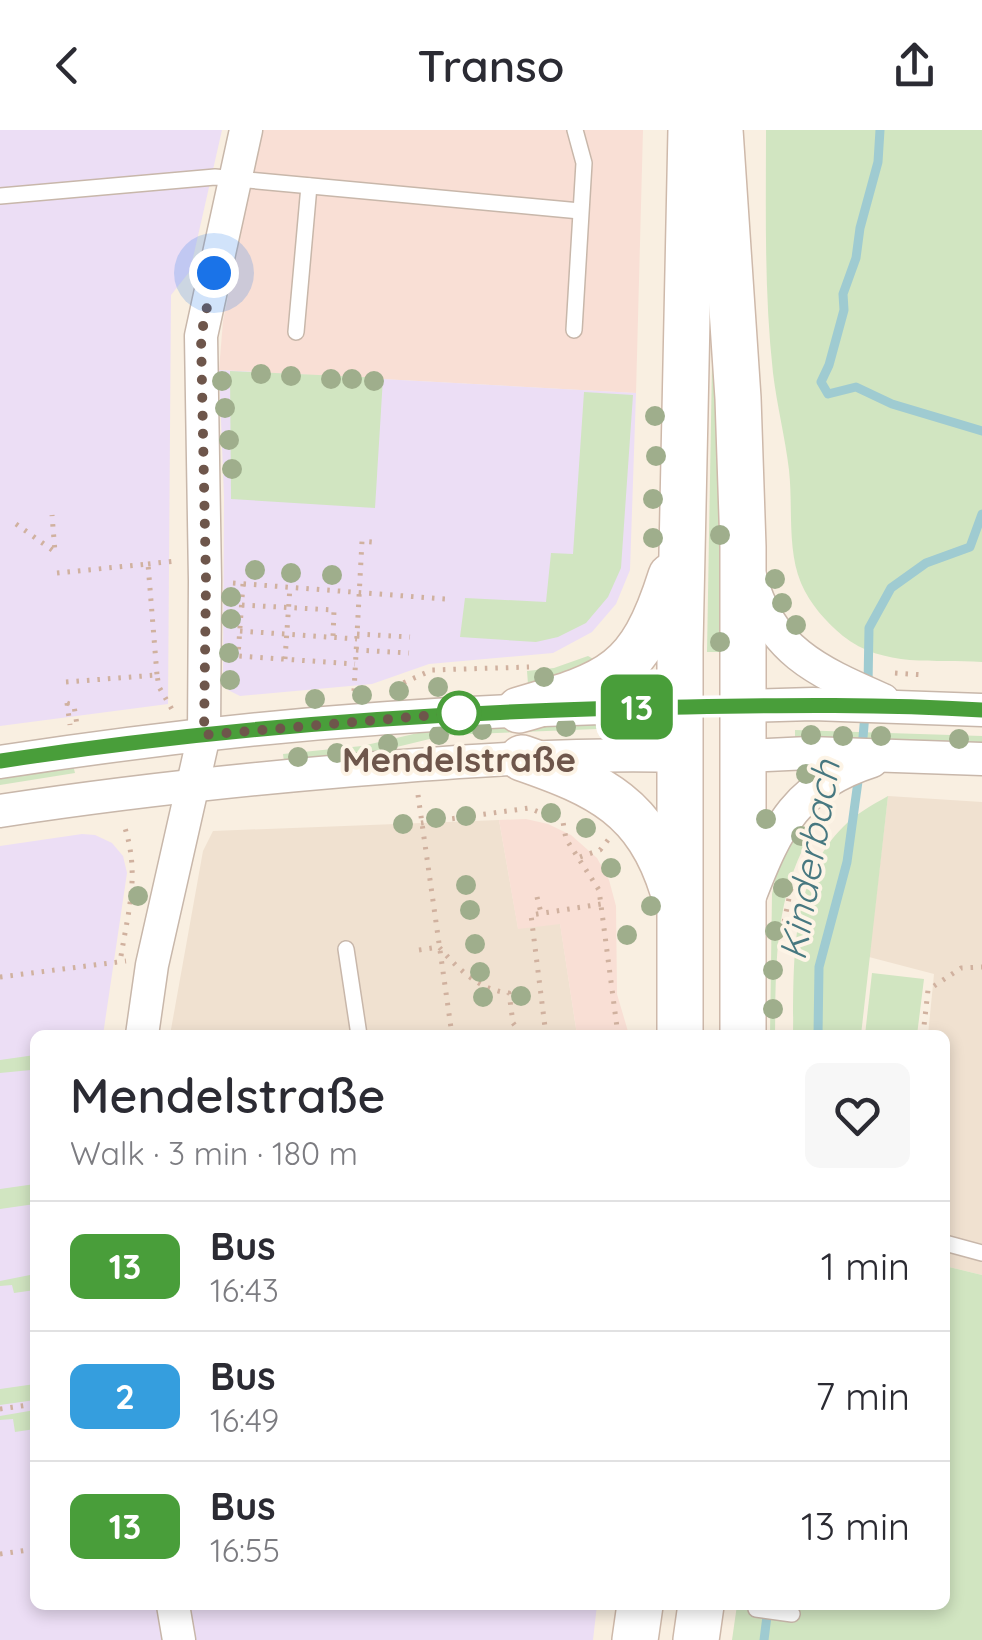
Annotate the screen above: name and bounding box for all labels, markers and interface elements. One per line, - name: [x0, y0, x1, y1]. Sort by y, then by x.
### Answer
- text: Transo: [417, 37, 565, 93]
- icon: back: [40, 38, 95, 93]
- icon: share: [887, 38, 942, 93]
- your location: [189, 248, 239, 298]
- line badge: 13: [592, 674, 682, 740]
- text: 13: [621, 685, 653, 729]
- marker: Mendelstraße: [438, 692, 480, 734]
- place label: Mendelstraße: [342, 737, 576, 781]
- water label: Kinderbach: [768, 755, 850, 964]
- button: heart: [805, 1063, 910, 1168]
- text: Mendelstraße: [70, 1065, 386, 1125]
- text: Walk · 3 min · 180 m: [70, 1133, 358, 1173]
- text: Bus: [210, 1222, 276, 1270]
- text: 1 min: [821, 1242, 910, 1290]
- text: 13: [109, 1244, 141, 1288]
- text: 16:43: [210, 1270, 279, 1310]
- text: Bus: [210, 1352, 276, 1400]
- text: 7 min: [815, 1372, 910, 1420]
- text: 2: [115, 1374, 135, 1418]
- text: 16:49: [210, 1400, 279, 1440]
- text: Bus: [210, 1482, 276, 1530]
- text: 13 min: [801, 1502, 910, 1550]
- text: 13: [109, 1504, 141, 1548]
- text: 16:55: [210, 1530, 280, 1570]

